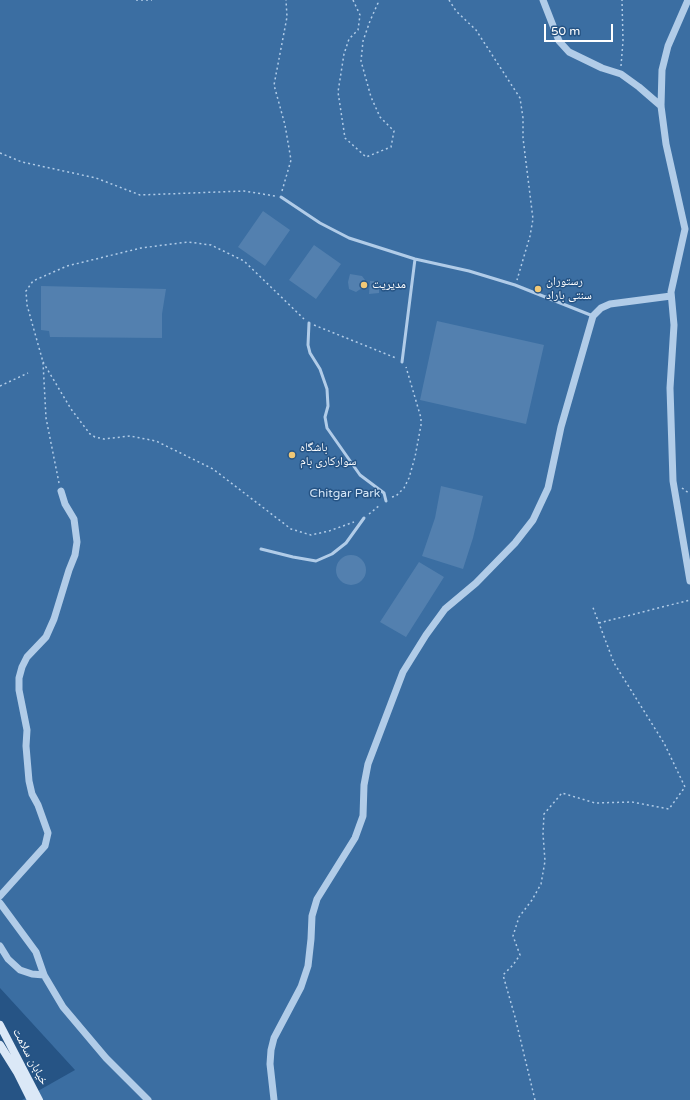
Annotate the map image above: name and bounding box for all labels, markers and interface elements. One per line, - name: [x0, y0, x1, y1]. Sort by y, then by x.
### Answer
- scale bar: [546, 16, 615, 42]
- text: 50 m: [551, 24, 580, 38]
- place label: رستوران سنتی باراد: [546, 275, 592, 303]
- place label: مدیریت: [372, 278, 406, 292]
- marker: مدیریت: [359, 280, 369, 290]
- marker: رستوران سنتی باراد: [533, 284, 543, 294]
- place label: باشگاه سوارکاری بام: [300, 441, 356, 469]
- marker: باشگاه سوارکاری بام: [287, 450, 297, 460]
- park label: Chitgar Park: [310, 487, 380, 501]
- street label: خیابان سلامت: [9, 1026, 51, 1088]

